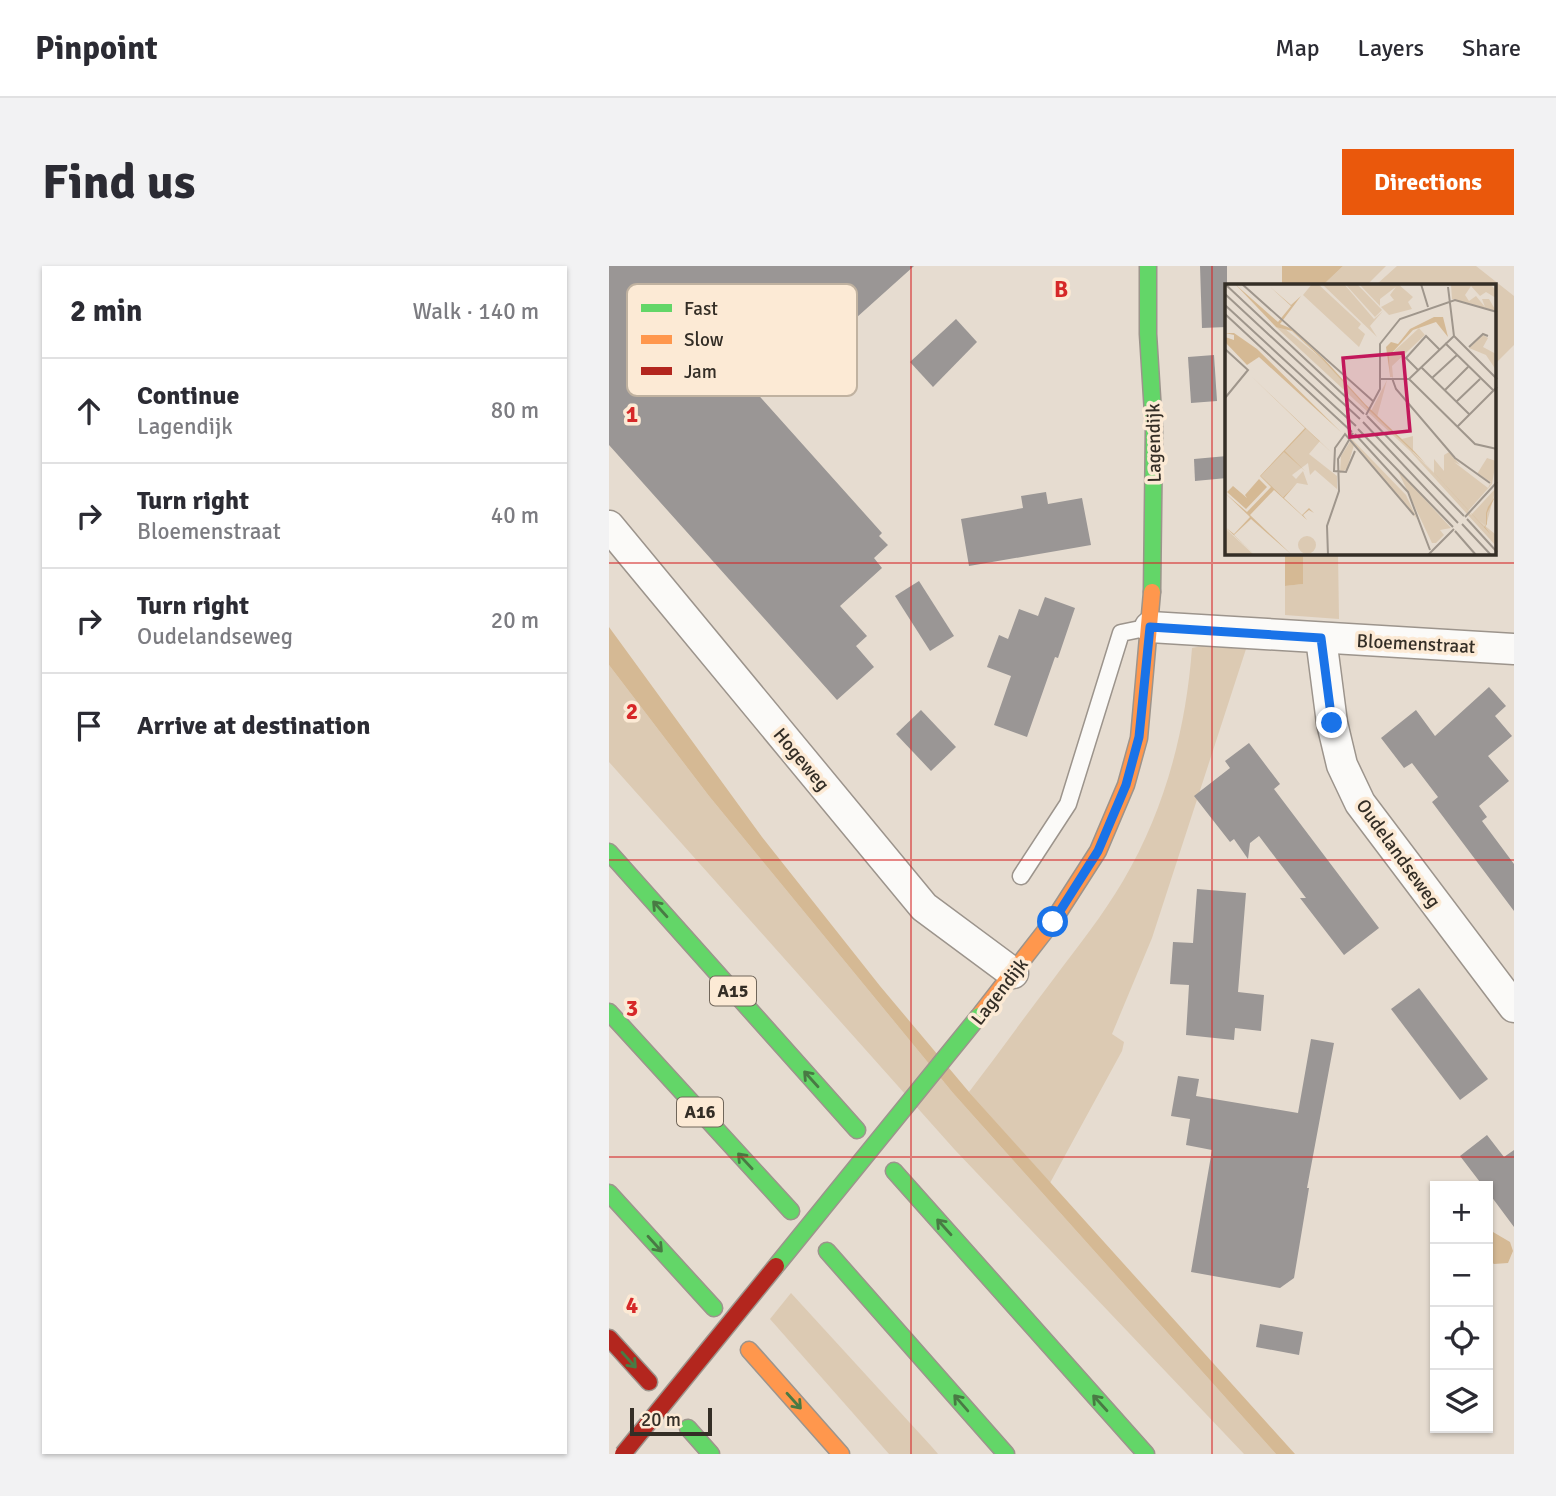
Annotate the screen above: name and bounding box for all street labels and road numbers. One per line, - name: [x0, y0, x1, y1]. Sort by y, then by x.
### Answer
- street label: Lagendijk: [1141, 403, 1167, 483]
- street label: Bloemenstraat: [1356, 629, 1476, 659]
- street label: Hogeweg: [768, 723, 835, 796]
- street label: Oudelandseweg: [1351, 794, 1446, 913]
- street label: Lagendijk: [966, 953, 1034, 1030]
- road number: A15: [710, 976, 756, 1006]
- road number: A16: [677, 1098, 723, 1126]

